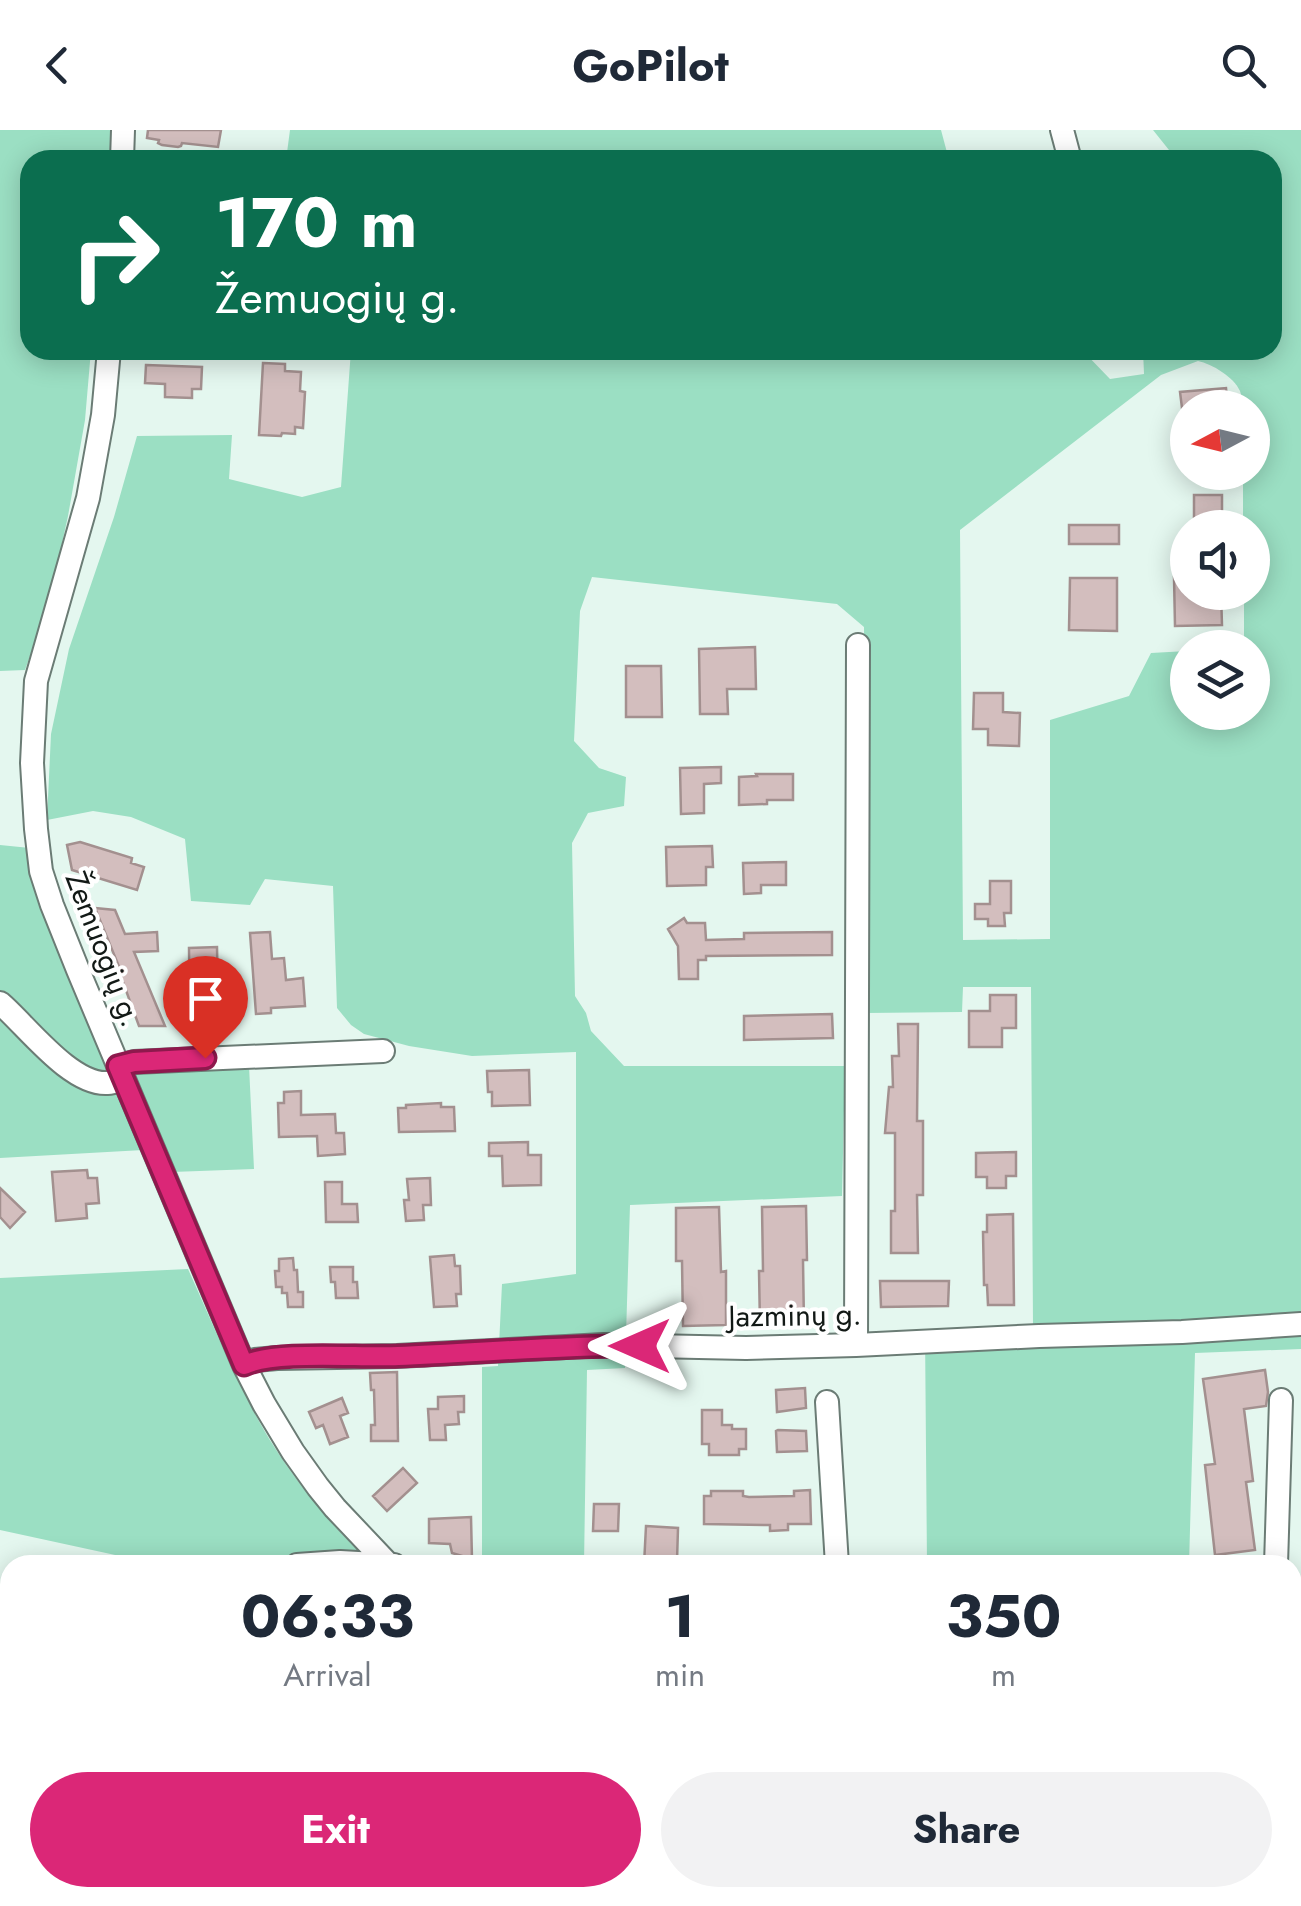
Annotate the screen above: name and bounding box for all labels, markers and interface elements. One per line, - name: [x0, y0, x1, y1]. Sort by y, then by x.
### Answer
- text: GoPilot: [572, 33, 729, 98]
- icon: back: [30, 38, 85, 93]
- icon: search: [1216, 38, 1271, 93]
- text: 170 m: [215, 172, 418, 273]
- icon: right: [50, 190, 180, 320]
- text: Žemuogių g.: [215, 265, 460, 330]
- north arrow: [1170, 390, 1270, 490]
- map controls: [1170, 390, 1270, 730]
- button: sound: [1170, 510, 1270, 610]
- button: layers: [1170, 630, 1270, 730]
- street label: Žemuogių g.: [55, 865, 153, 1033]
- pin: [163, 956, 248, 1059]
- icon: arrive: [178, 971, 233, 1026]
- street label: Jazminų g.: [724, 1292, 862, 1338]
- position arrow: [588, 1294, 692, 1398]
- text: 06:33: [241, 1573, 414, 1660]
- text: 1: [665, 1573, 695, 1660]
- text: 350: [946, 1573, 1061, 1660]
- text: Arrival: [283, 1652, 372, 1698]
- text: min: [655, 1652, 705, 1698]
- text: m: [991, 1652, 1016, 1698]
- button: Exit: [30, 1772, 641, 1887]
- button: Share: [661, 1772, 1272, 1887]

